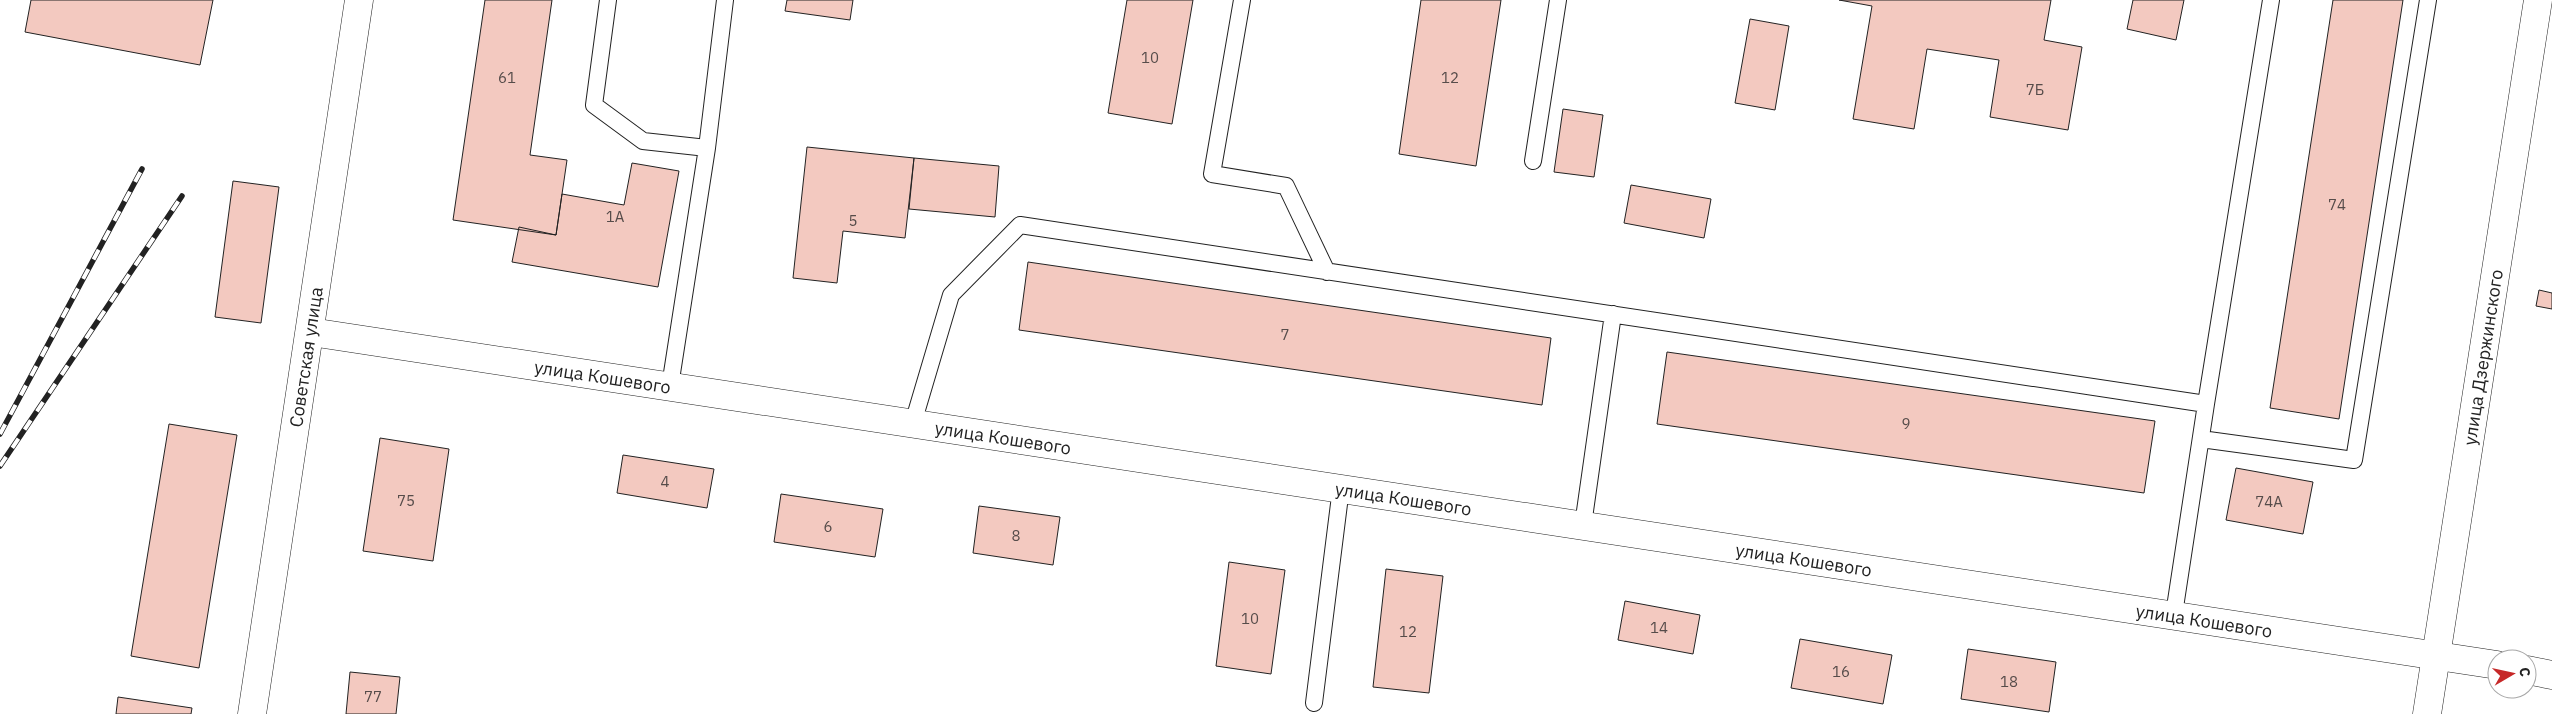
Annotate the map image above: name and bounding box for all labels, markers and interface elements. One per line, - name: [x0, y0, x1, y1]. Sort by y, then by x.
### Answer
- house number: 10: [1141, 48, 1159, 67]
- house number: 61: [498, 68, 516, 87]
- house number: 12: [1441, 68, 1459, 87]
- house number: 7Б: [2026, 80, 2044, 99]
- house number: 74: [2328, 195, 2346, 214]
- house number: 1А: [606, 207, 625, 226]
- house number: 5: [848, 211, 858, 230]
- street label: улица Дзержинского: [2457, 268, 2507, 447]
- street label: Советская улица: [284, 285, 327, 429]
- house number: 7: [1280, 325, 1290, 344]
- street label: улица Кошевого: [533, 355, 672, 398]
- house number: 9: [1901, 414, 1911, 433]
- street label: улица Кошевого: [933, 416, 1073, 459]
- house number: 4: [660, 472, 670, 491]
- street label: улица Кошевого: [1334, 477, 1473, 520]
- house number: 75: [397, 491, 415, 510]
- house number: 74А: [2255, 492, 2283, 511]
- house number: 6: [823, 517, 833, 536]
- house number: 8: [1011, 526, 1021, 545]
- street label: улица Кошевого: [1734, 538, 1874, 581]
- street label: улица Кошевого: [2134, 599, 2274, 642]
- house number: 10: [1241, 609, 1259, 628]
- house number: 14: [1650, 618, 1668, 637]
- house number: 12: [1399, 622, 1417, 641]
- north arrow: [2487, 649, 2537, 699]
- house number: 16: [1832, 662, 1850, 681]
- text: С: [2515, 666, 2534, 678]
- house number: 18: [2000, 672, 2018, 691]
- house number: 77: [364, 687, 382, 706]

